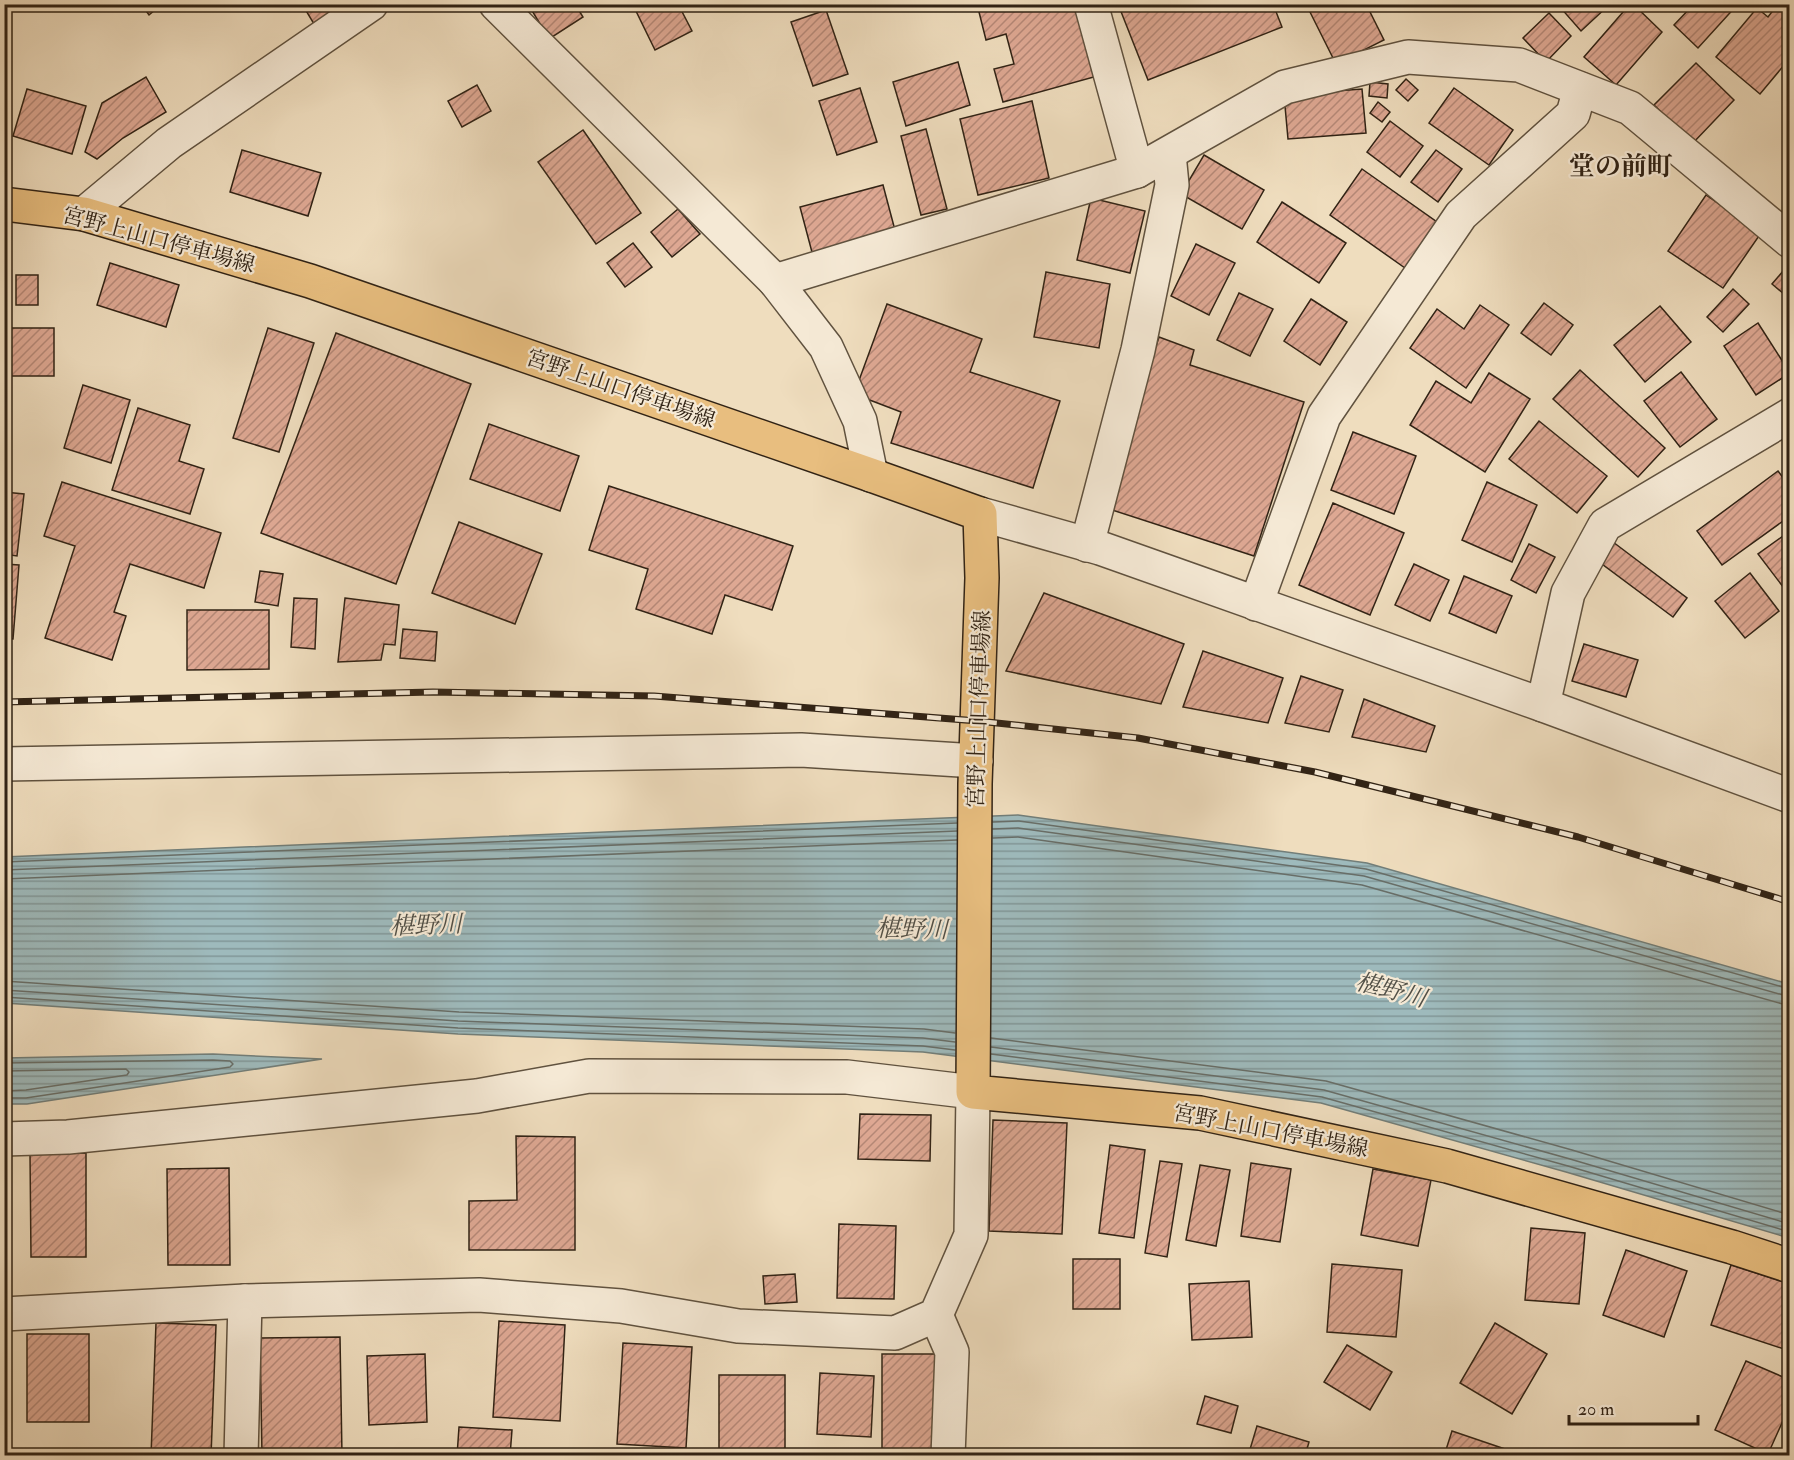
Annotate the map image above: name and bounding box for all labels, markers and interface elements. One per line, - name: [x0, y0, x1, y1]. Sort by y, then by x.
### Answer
- district label: 堂の前町: [1569, 151, 1673, 183]
- street label: 宮野上山口停車場線: [59, 201, 258, 279]
- street label: 宮野上山口停車場線: [523, 343, 719, 434]
- street label: 宮野上山口停車場線: [962, 610, 996, 808]
- water label: 椹野川: [389, 909, 466, 942]
- water label: 椹野川: [876, 913, 951, 946]
- water label: 椹野川: [1352, 966, 1433, 1016]
- street label: 宮野上山口停車場線: [1171, 1098, 1371, 1164]
- scale bar: [1569, 1388, 1698, 1426]
- text: 20 m: [1578, 1398, 1614, 1421]

